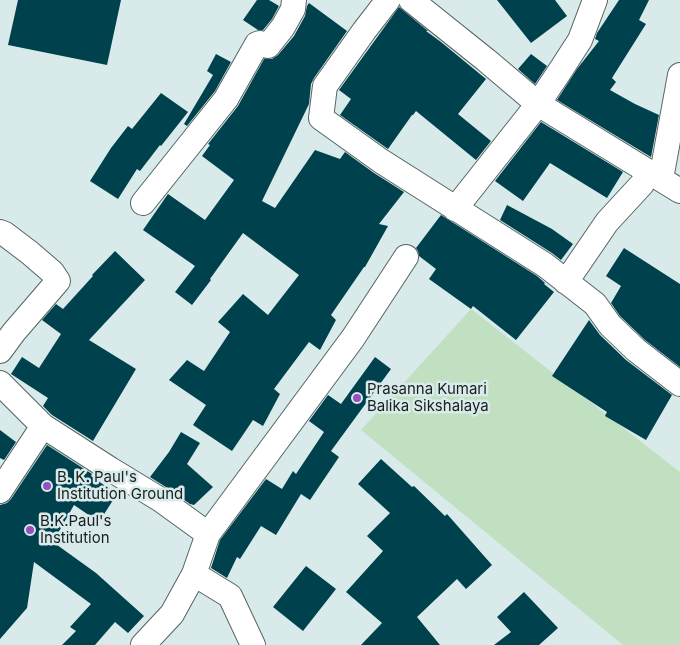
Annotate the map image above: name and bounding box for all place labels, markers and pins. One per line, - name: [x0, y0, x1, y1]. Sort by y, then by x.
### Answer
- place label: Prasanna Kumari Balika Sikshalaya: [367, 380, 489, 415]
- marker: Prasanna Kumari Balika Sikshalaya: [351, 392, 363, 404]
- place label: B. K. Paul's Institution Ground: [57, 468, 183, 503]
- marker: B. K. Paul's Institution Ground: [41, 480, 53, 492]
- place label: B.K.Paul's Institution: [40, 512, 111, 547]
- marker: B.K.Paul's Institution: [24, 524, 36, 536]

